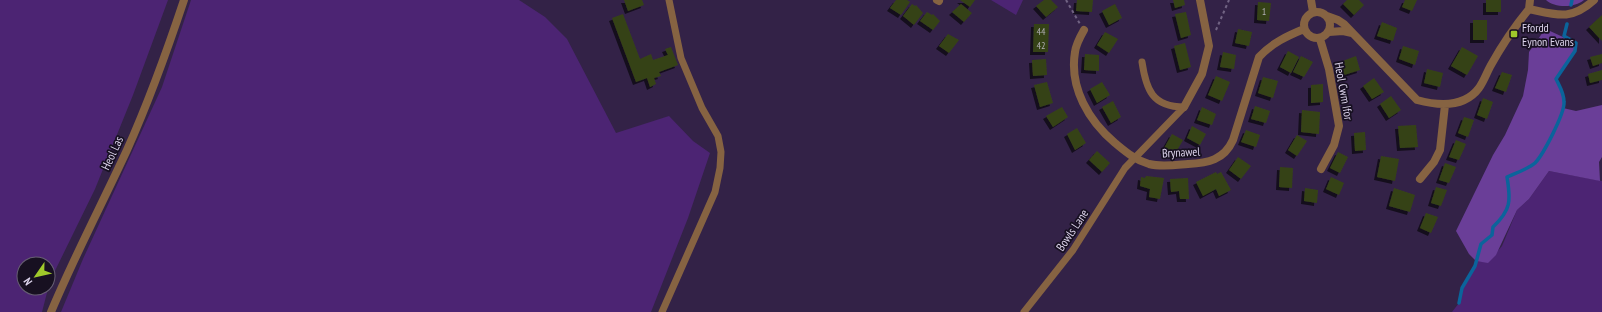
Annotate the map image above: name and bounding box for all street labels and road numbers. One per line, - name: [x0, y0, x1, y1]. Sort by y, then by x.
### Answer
- street label: Heol Cwm Ifor: [1332, 61, 1357, 122]
- street label: Heol Las: [98, 134, 126, 172]
- street label: Brynawel: [1162, 143, 1201, 160]
- street label: Bowls Lane: [1053, 206, 1091, 254]

